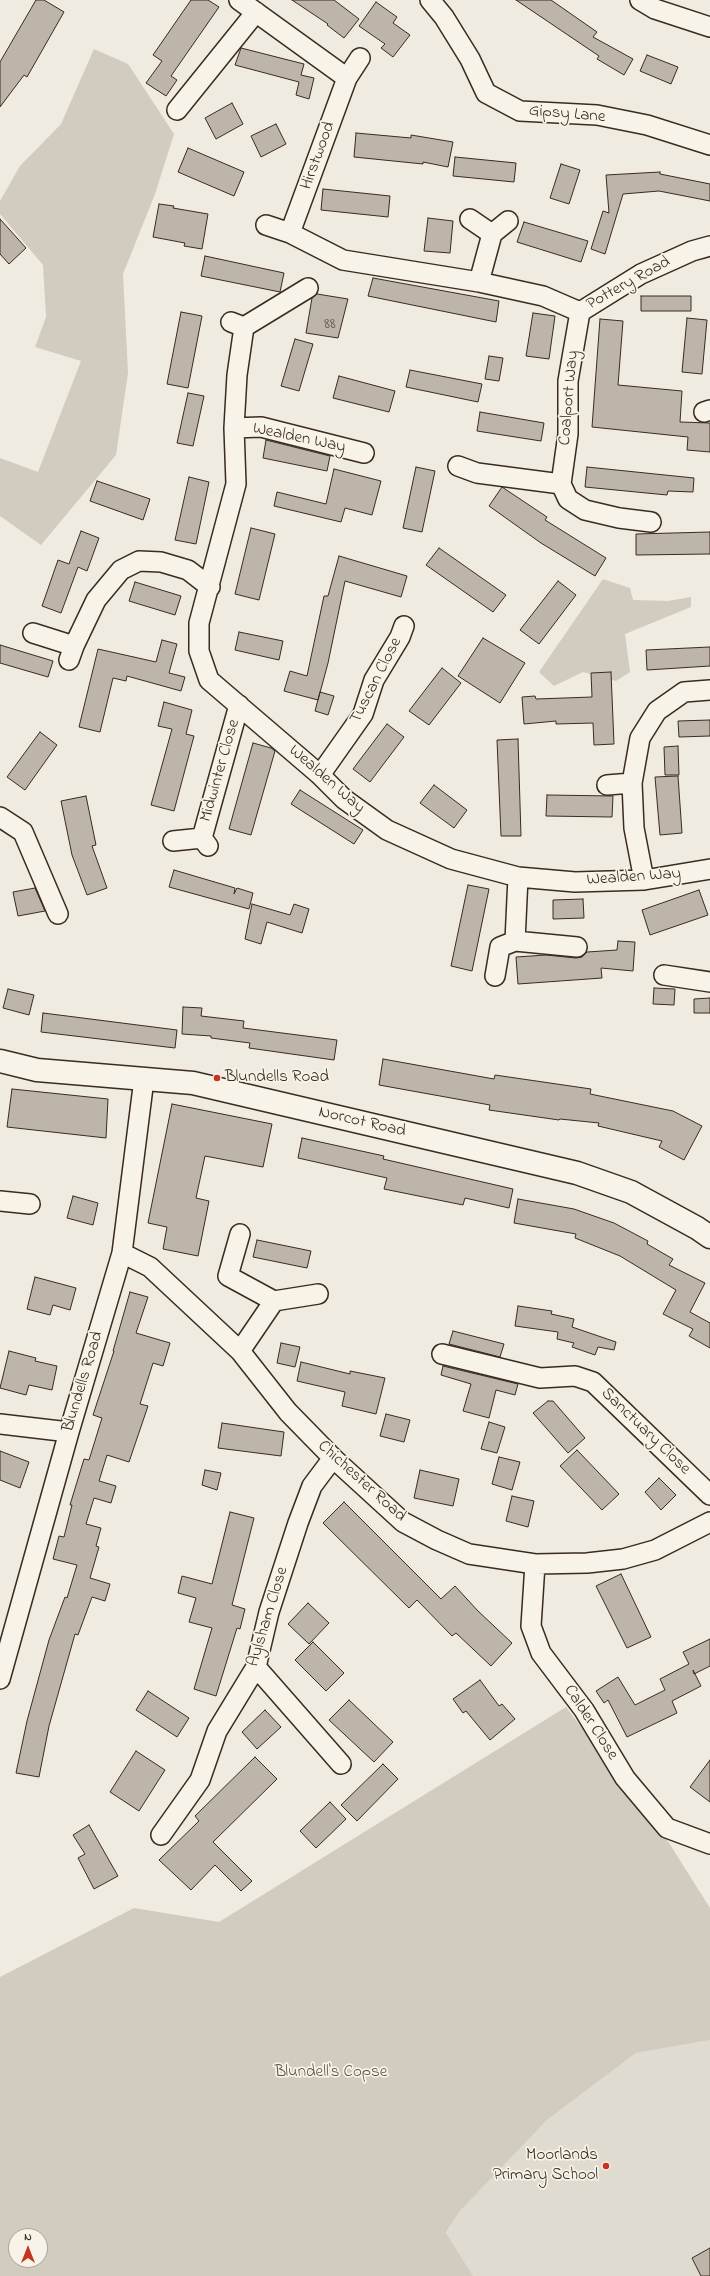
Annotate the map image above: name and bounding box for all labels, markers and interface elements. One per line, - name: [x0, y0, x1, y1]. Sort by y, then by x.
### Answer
- street label: Gipsy Lane: [528, 101, 606, 129]
- street label: Hirstwood: [297, 119, 341, 193]
- street label: Pottery Road: [584, 253, 674, 315]
- house number: 88: [324, 317, 336, 335]
- street label: Coalport Way: [556, 350, 584, 446]
- street label: Wealden Way: [251, 419, 347, 459]
- street label: Tuscan Close: [347, 635, 407, 727]
- street label: Midwinter Close: [197, 717, 245, 825]
- street label: Wealden Way: [284, 741, 368, 819]
- street label: Wealden Way: [586, 865, 682, 891]
- place label: Blundells Road: [225, 1068, 329, 1088]
- marker: Blundells Road: [212, 1073, 222, 1083]
- street label: Norcot Road: [316, 1103, 408, 1143]
- street label: Blundells Road: [59, 1329, 109, 1435]
- street label: Sanctuary Close: [596, 1384, 694, 1480]
- street label: Chichester Road: [312, 1437, 410, 1527]
- street label: Aylsham Close: [244, 1565, 294, 1669]
- street label: Calder Close: [558, 1682, 622, 1764]
- park label: Blundell's Copse: [275, 2063, 387, 2083]
- place label: Moorlands Primary School: [493, 2146, 598, 2186]
- marker: Moorlands Primary School: [601, 2161, 611, 2171]
- north arrow: [8, 2228, 48, 2268]
- text: N: [24, 2229, 32, 2245]

